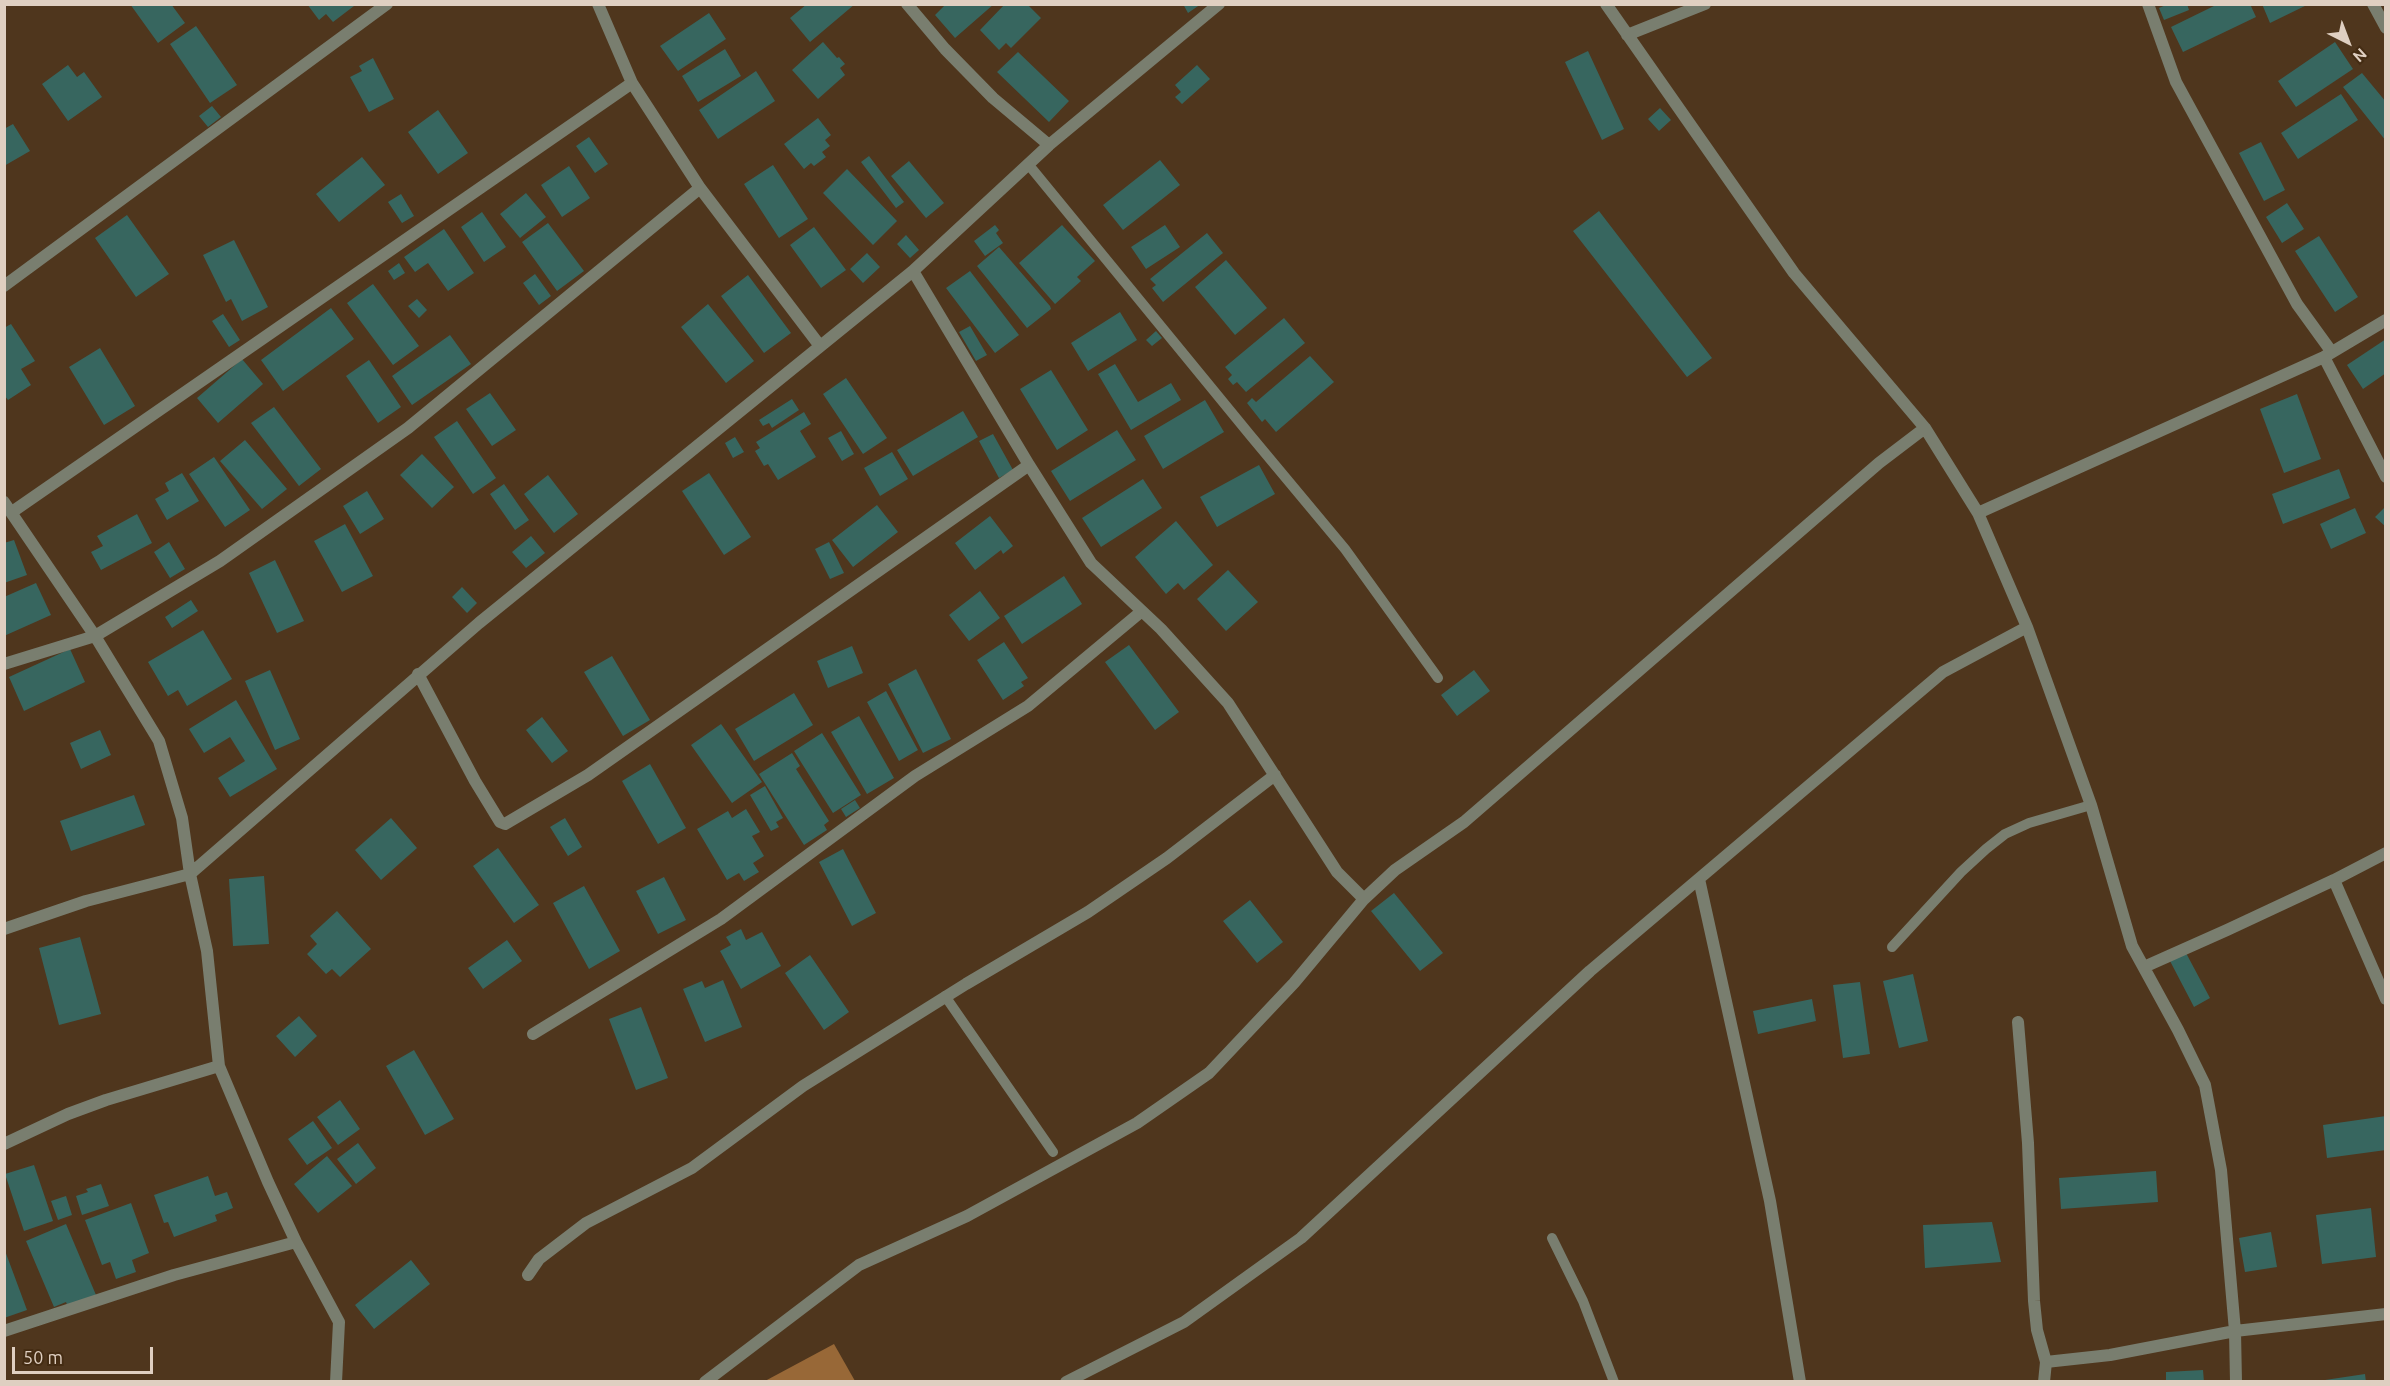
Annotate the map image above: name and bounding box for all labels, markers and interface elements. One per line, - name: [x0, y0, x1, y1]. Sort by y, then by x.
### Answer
- north arrow: [2318, 12, 2378, 72]
- text: N: [2350, 45, 2371, 66]
- scale bar: [15, 1335, 156, 1373]
- text: 50 m: [23, 1347, 63, 1367]

